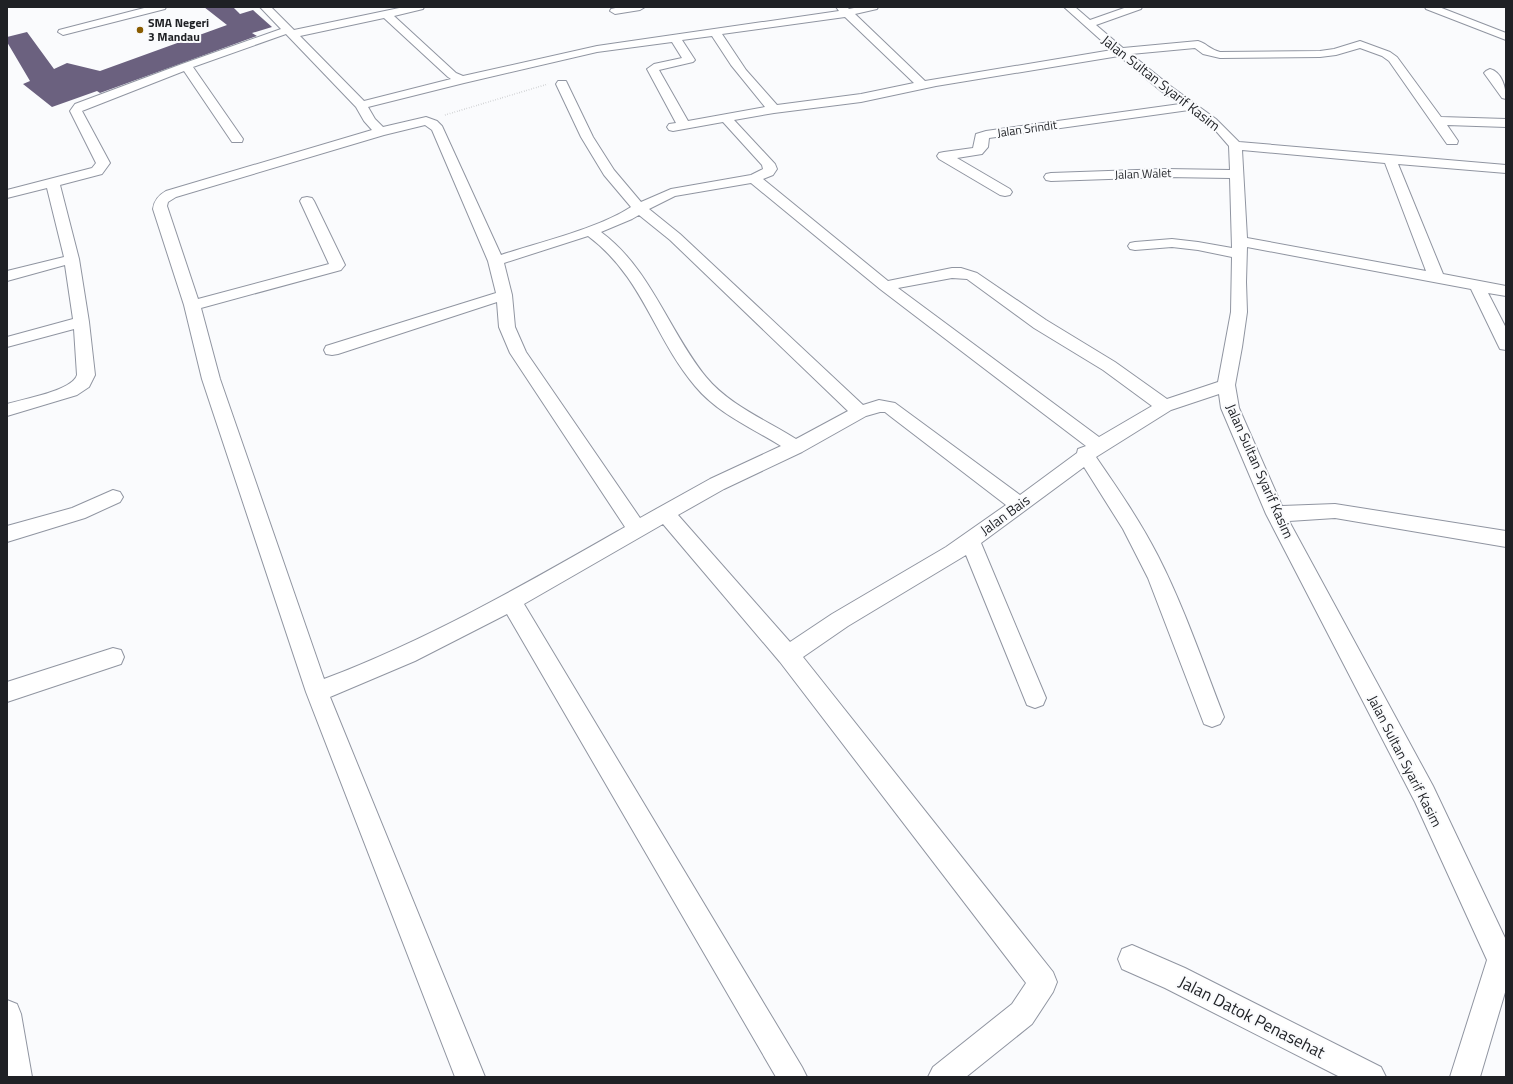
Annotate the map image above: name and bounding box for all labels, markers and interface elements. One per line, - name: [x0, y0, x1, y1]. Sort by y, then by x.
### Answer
- place label: SMA Negeri 3 Mandau: [148, 13, 209, 46]
- marker: SMA Negeri 3 Mandau: [135, 25, 145, 35]
- street label: Jalan Sultan Syarif Kasim: [1097, 29, 1225, 136]
- street label: Jalan Srindit: [996, 115, 1059, 142]
- street label: Jalan Walet: [1114, 163, 1172, 184]
- street label: Jalan Sultan Syarif Kasim: [1221, 400, 1300, 542]
- street label: Jalan Bais: [975, 489, 1034, 540]
- street label: Jalan Sultan Syarif Kasim: [1363, 691, 1448, 830]
- street label: Jalan Datok Penasehat: [1174, 969, 1330, 1065]

